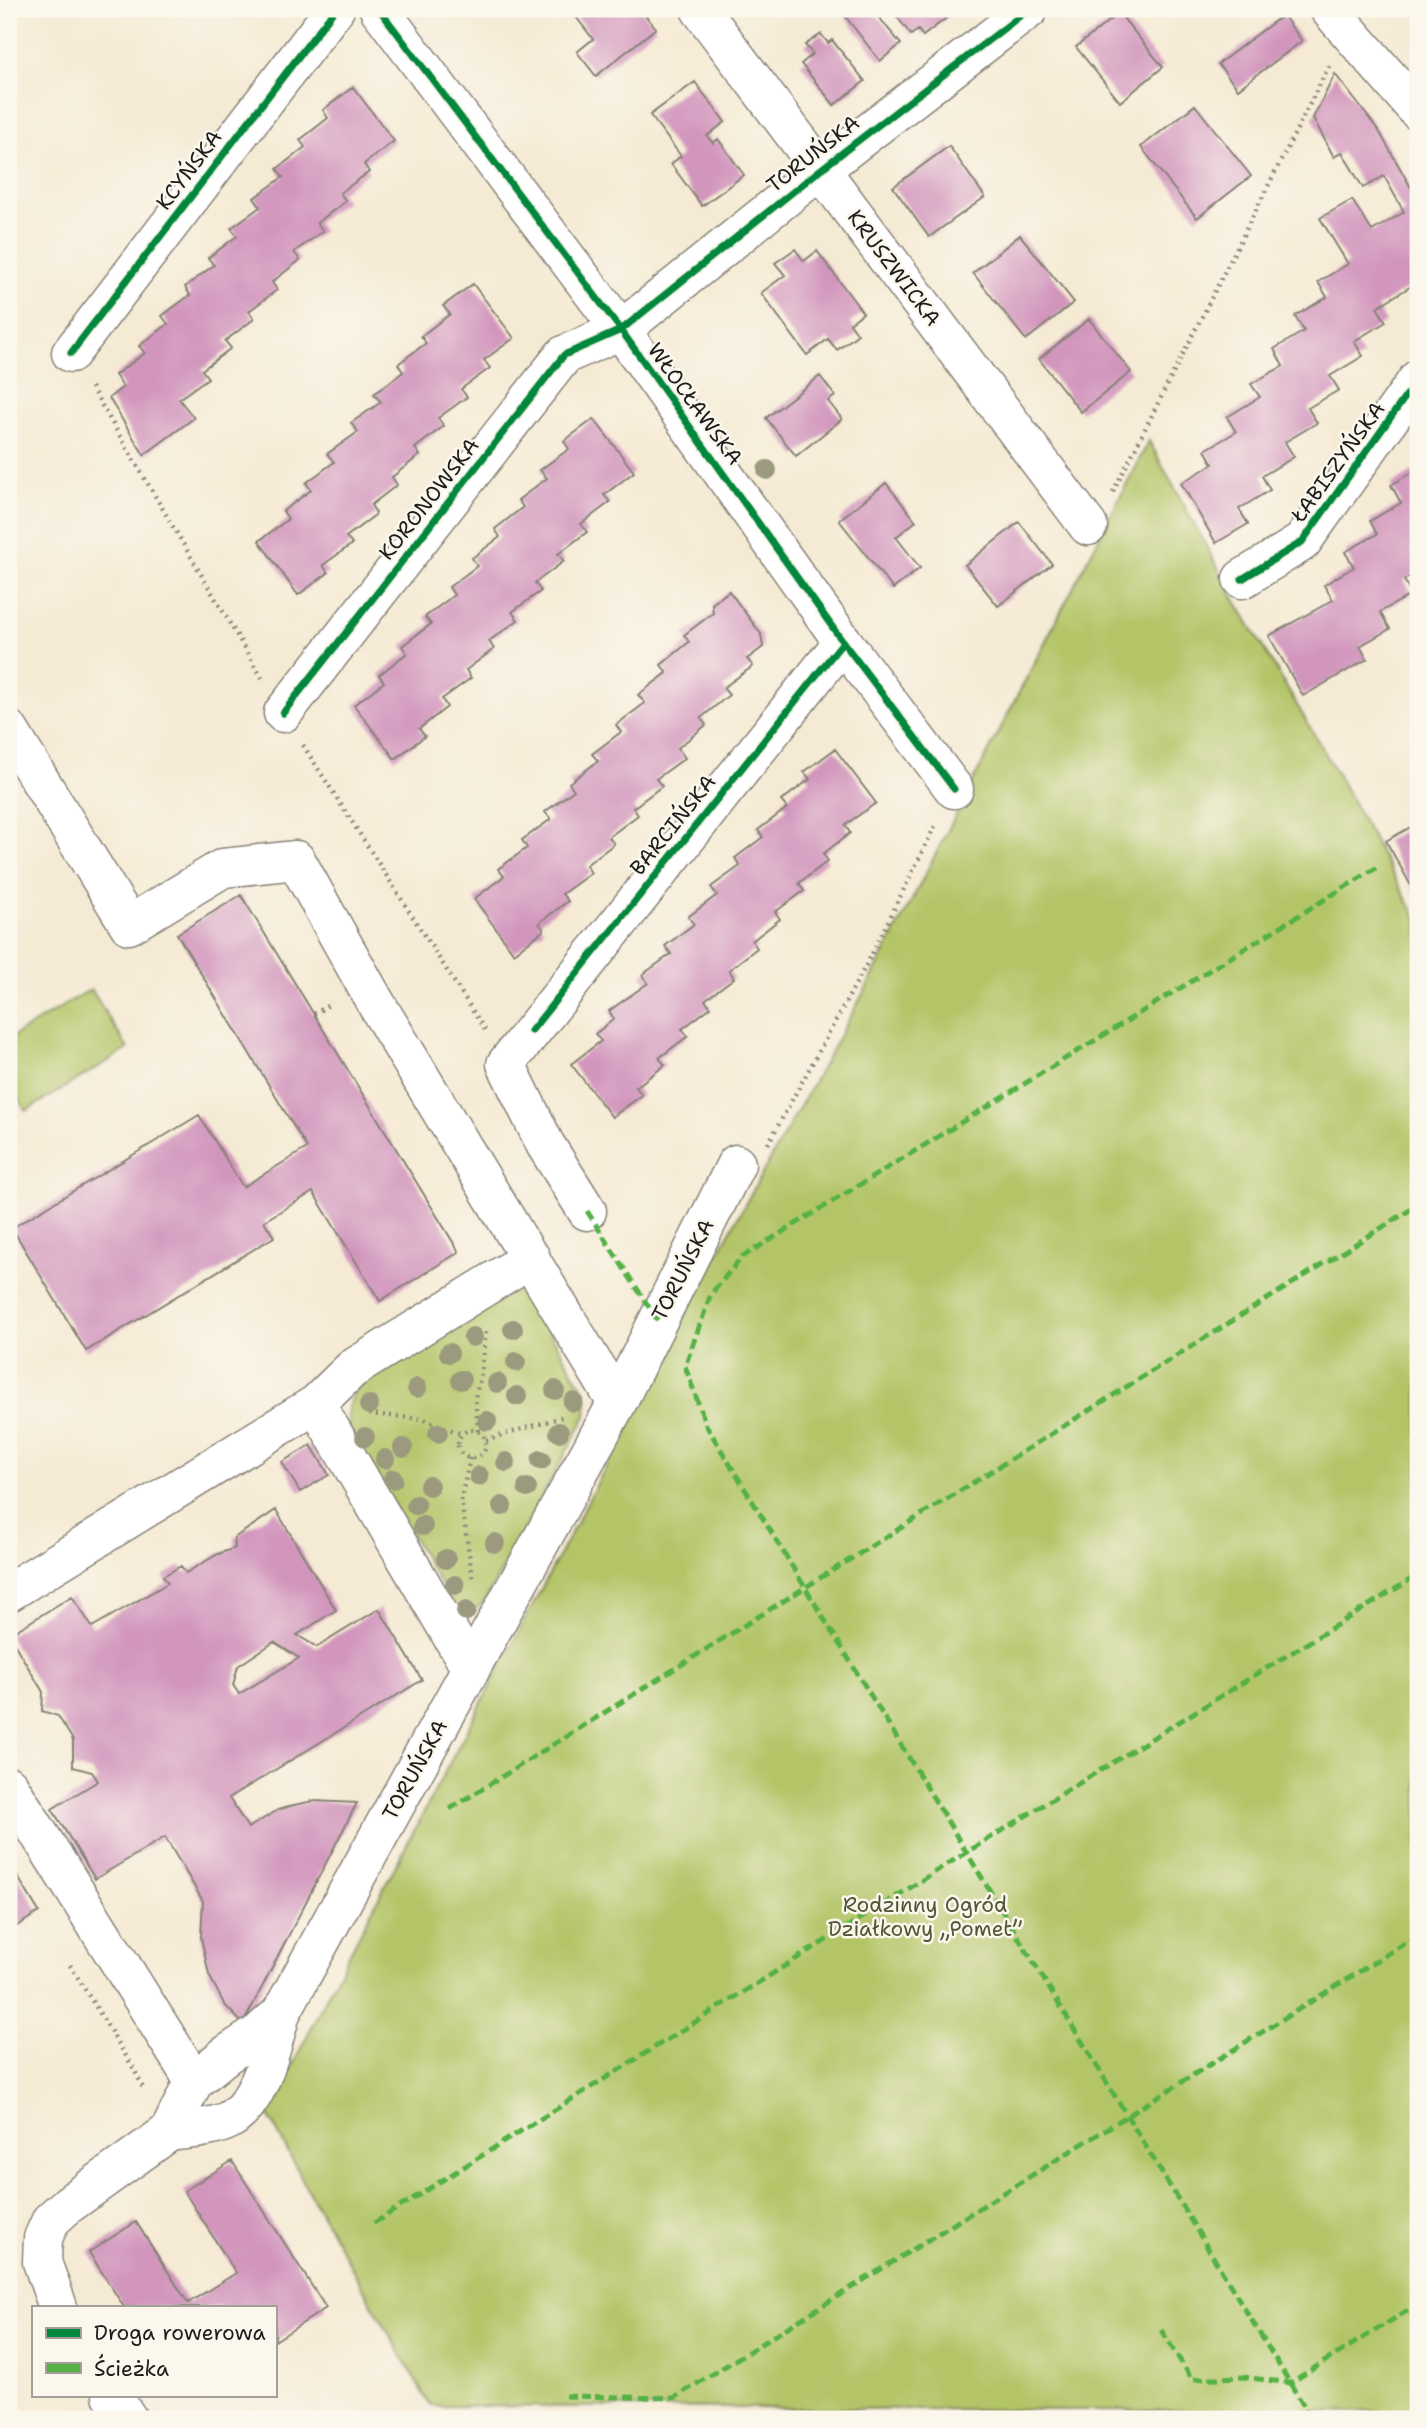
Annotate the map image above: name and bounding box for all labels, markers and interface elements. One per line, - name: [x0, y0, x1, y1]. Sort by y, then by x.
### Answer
- street label: TORUŃSKA: [760, 108, 865, 199]
- street label: KCYŃSKA: [149, 124, 228, 216]
- street label: KRUSZWICKA: [841, 204, 947, 332]
- street label: WŁOCŁAWSKA: [641, 337, 749, 471]
- street label: ŁABISZYŃSKA: [1283, 395, 1391, 529]
- street label: KORONOWSKA: [373, 432, 485, 566]
- street label: BARCIŃSKA: [623, 768, 722, 881]
- street label: TORUŃSKA: [644, 1214, 721, 1326]
- street label: TORUŃSKA: [375, 1714, 454, 1825]
- park label: Rodzinny Ogród Działkowy „Pomet”: [828, 1891, 1022, 1943]
- legend: [32, 2306, 276, 2396]
- text: Droga rowerowa: [94, 2319, 266, 2347]
- text: Ścieżka: [94, 2354, 169, 2383]

